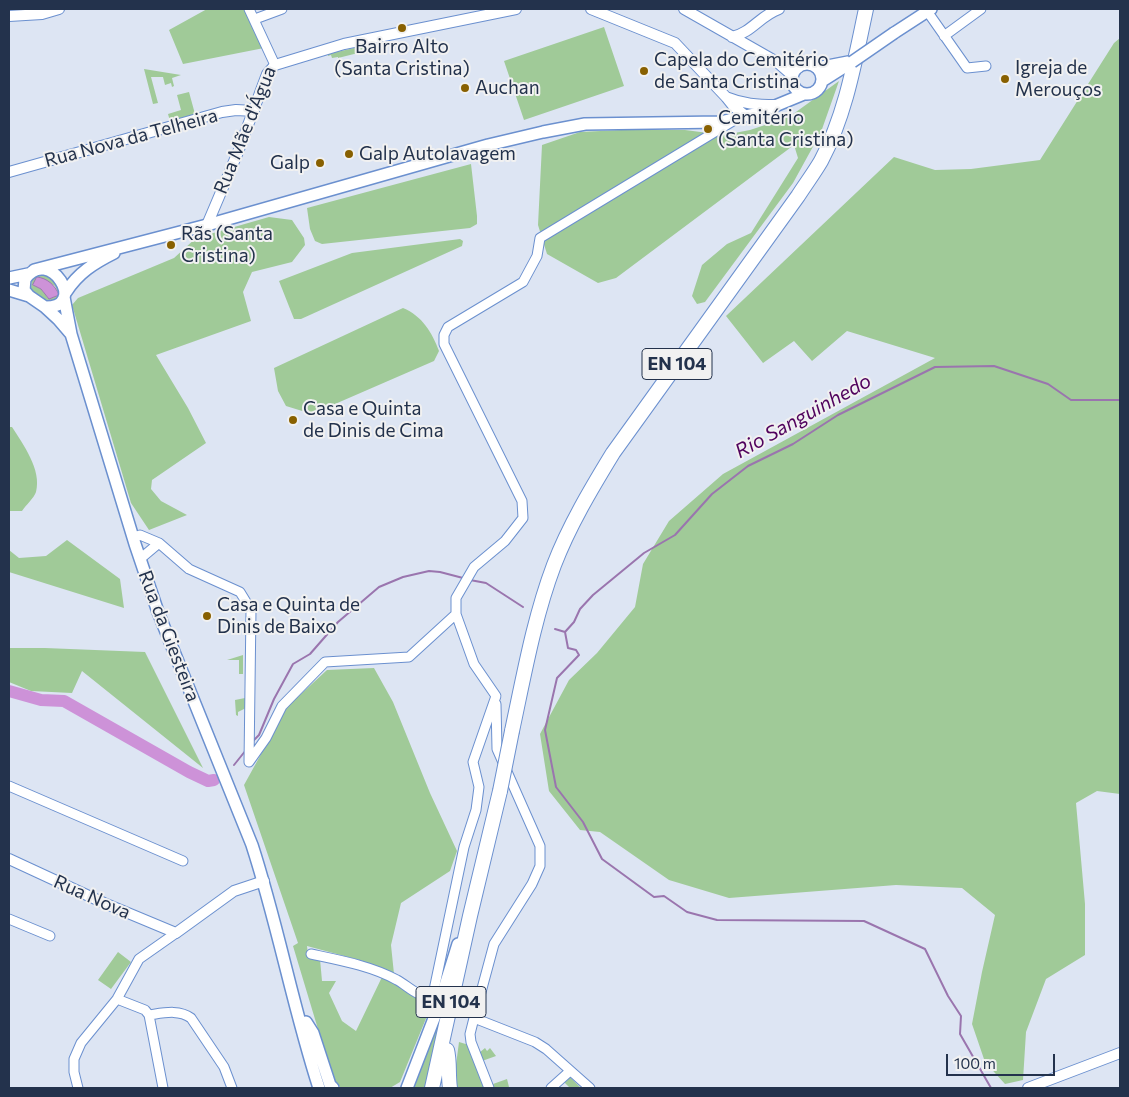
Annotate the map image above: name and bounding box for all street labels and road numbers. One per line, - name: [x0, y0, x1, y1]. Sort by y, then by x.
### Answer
- street label: Rua Mãe d'Água: [209, 63, 281, 197]
- street label: Rua Nova da Telheira: [42, 104, 220, 172]
- road number: EN 104: [642, 348, 712, 379]
- street label: Rua da Giesteira: [134, 567, 204, 705]
- street label: Rua Nova: [50, 870, 134, 924]
- road number: EN 104: [416, 986, 486, 1018]

